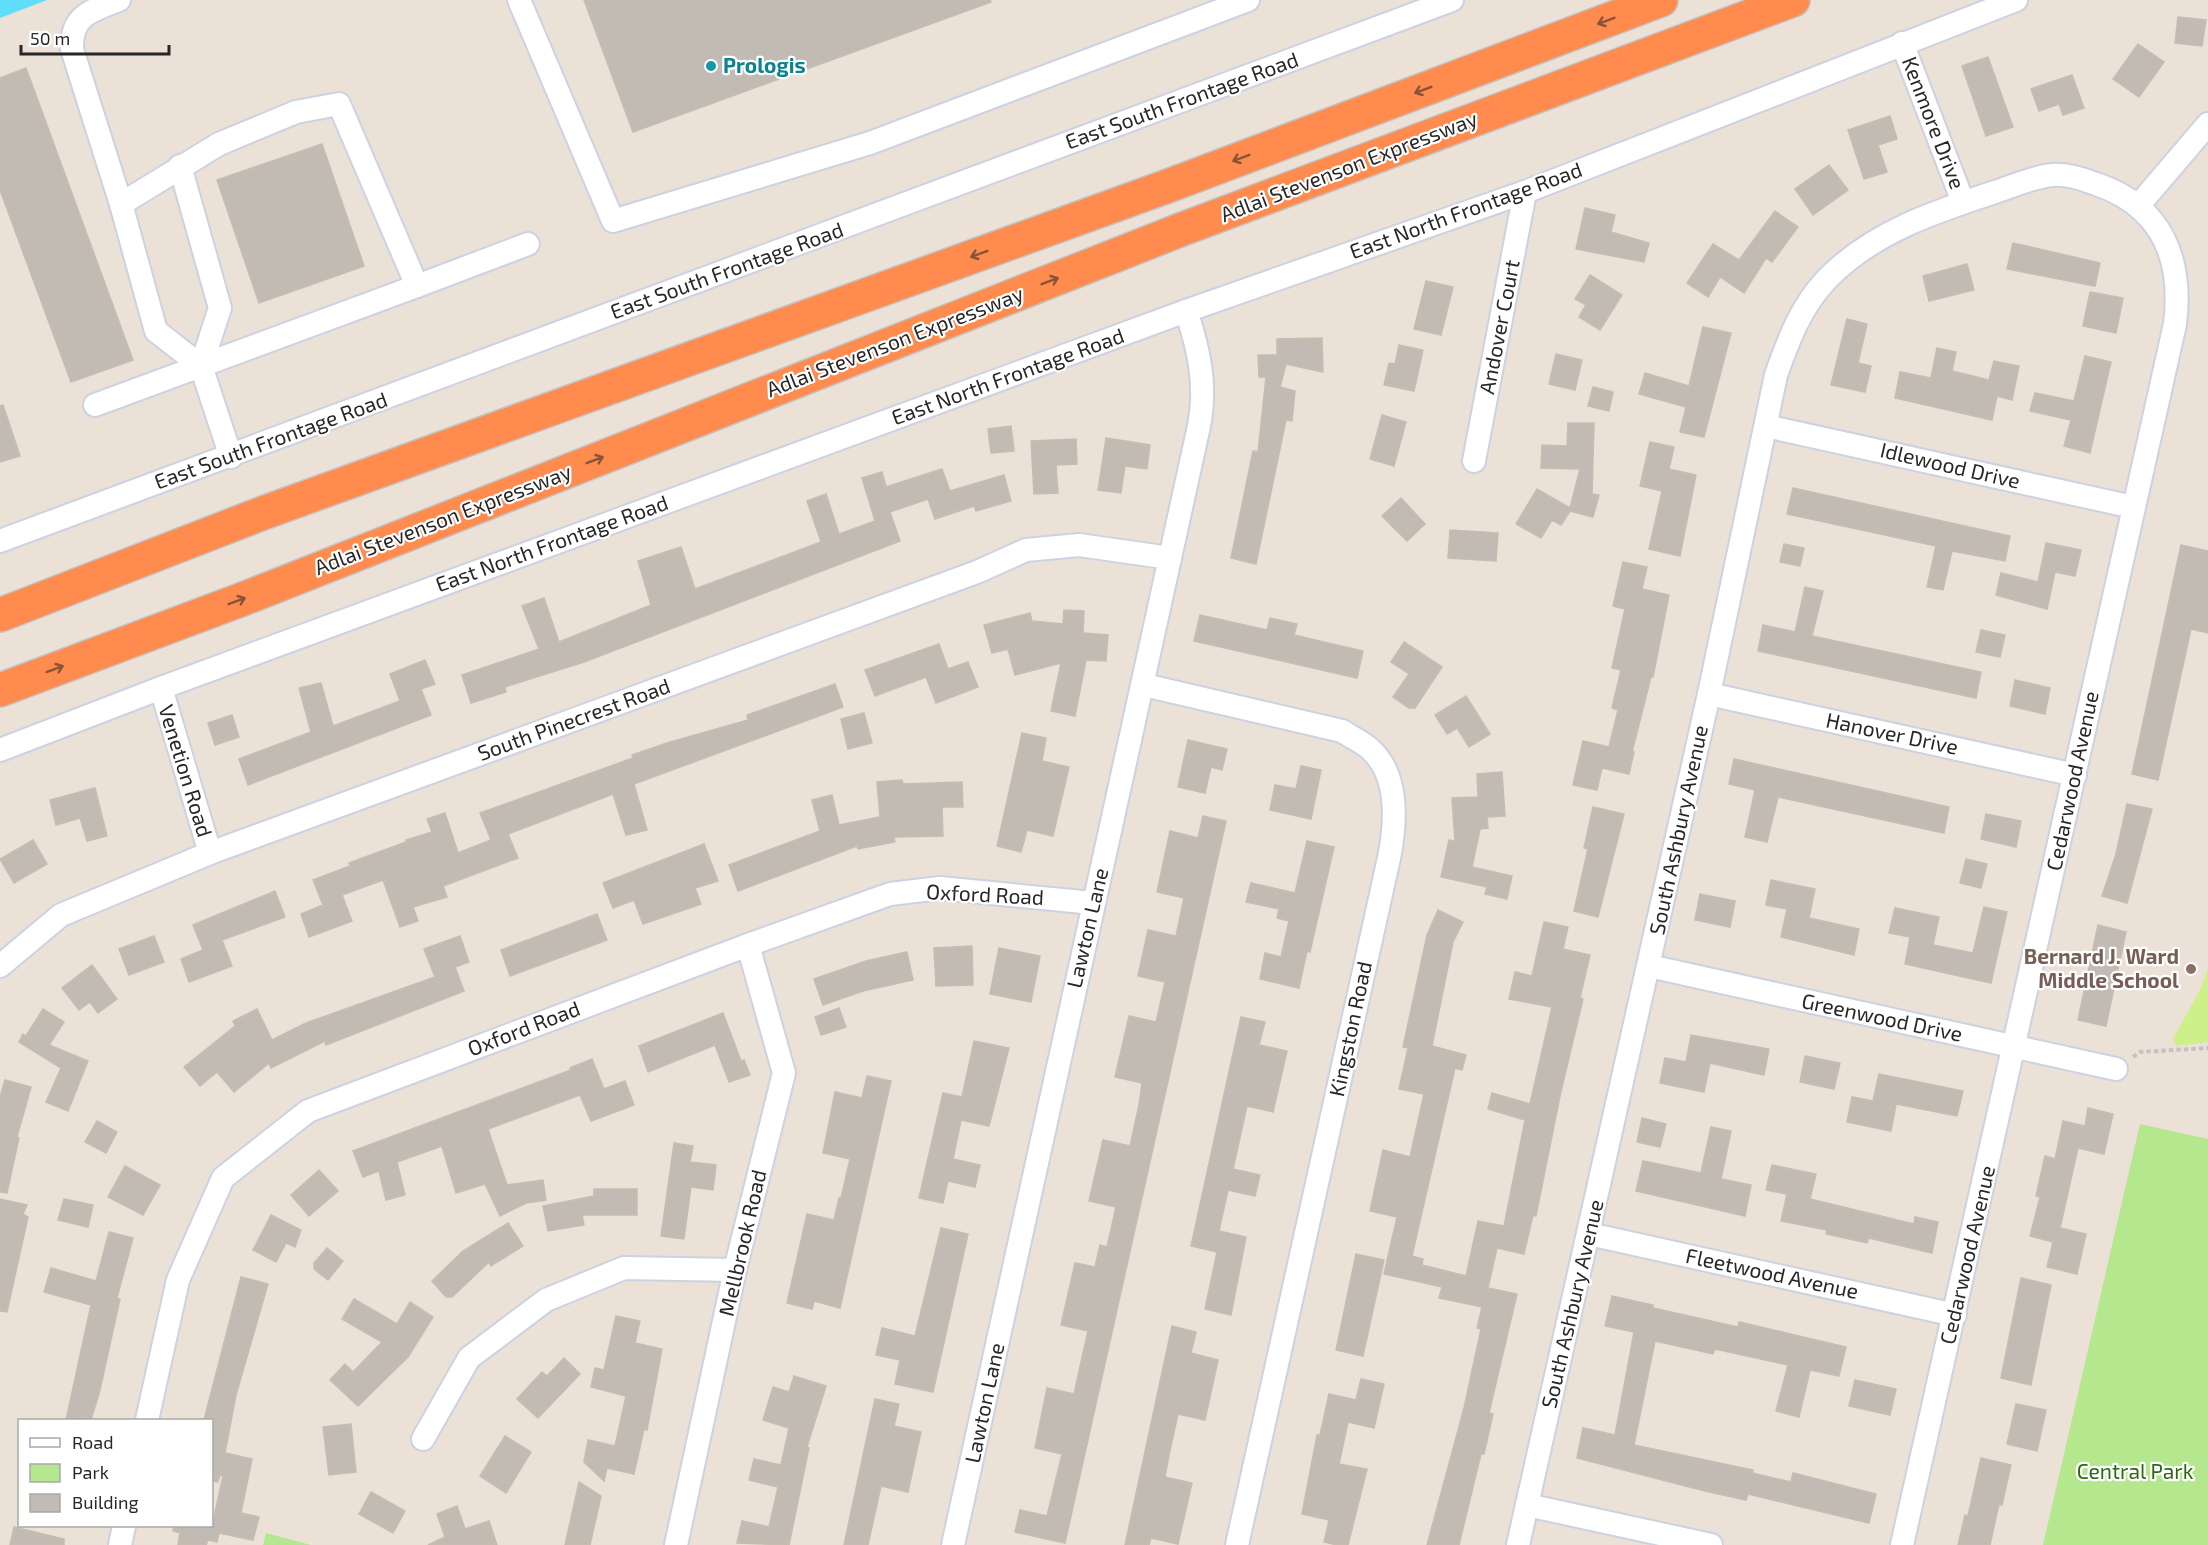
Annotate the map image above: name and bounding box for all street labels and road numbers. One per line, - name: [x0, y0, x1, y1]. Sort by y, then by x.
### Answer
- street label: East South Frontage Road: [1062, 46, 1301, 153]
- street label: Kenmore Drive: [1898, 53, 1971, 192]
- street label: Adlai Stevenson Expressway: [1216, 105, 1480, 226]
- street label: East North Frontage Road: [1346, 156, 1585, 263]
- street label: East South Frontage Road: [607, 216, 846, 323]
- street label: Andover Court: [1473, 257, 1524, 396]
- street label: Adlai Stevenson Expressway: [762, 280, 1026, 401]
- street label: East North Frontage Road: [888, 322, 1127, 429]
- street label: East South Frontage Road: [151, 386, 390, 493]
- street label: Idlewood Drive: [1878, 436, 2023, 493]
- street label: Adlai Stevenson Expressway: [310, 458, 574, 579]
- street label: East North Frontage Road: [432, 489, 671, 596]
- street label: South Pinecrest Road: [474, 672, 673, 765]
- street label: Cedarwood Avenue: [2040, 689, 2103, 873]
- street label: Venetion Road: [154, 701, 218, 840]
- street label: Hanover Drive: [1824, 706, 1961, 759]
- street label: South Ashbury Avenue: [1643, 723, 1712, 937]
- street label: Lawton Lane: [1061, 865, 1112, 990]
- street label: Oxford Road: [925, 878, 1045, 909]
- street label: Kingston Road: [1323, 959, 1376, 1098]
- street label: Greenwood Drive: [1800, 987, 1965, 1046]
- street label: Oxford Road: [464, 995, 583, 1060]
- street label: Cedarwood Avenue: [1934, 1163, 1999, 1347]
- street label: Mellbrook Road: [713, 1167, 771, 1318]
- street label: South Ashbury Avenue: [1535, 1197, 1608, 1411]
- street label: Fleetwood Avenue: [1684, 1242, 1861, 1303]
- street label: Lawton Lane: [959, 1340, 1008, 1465]

